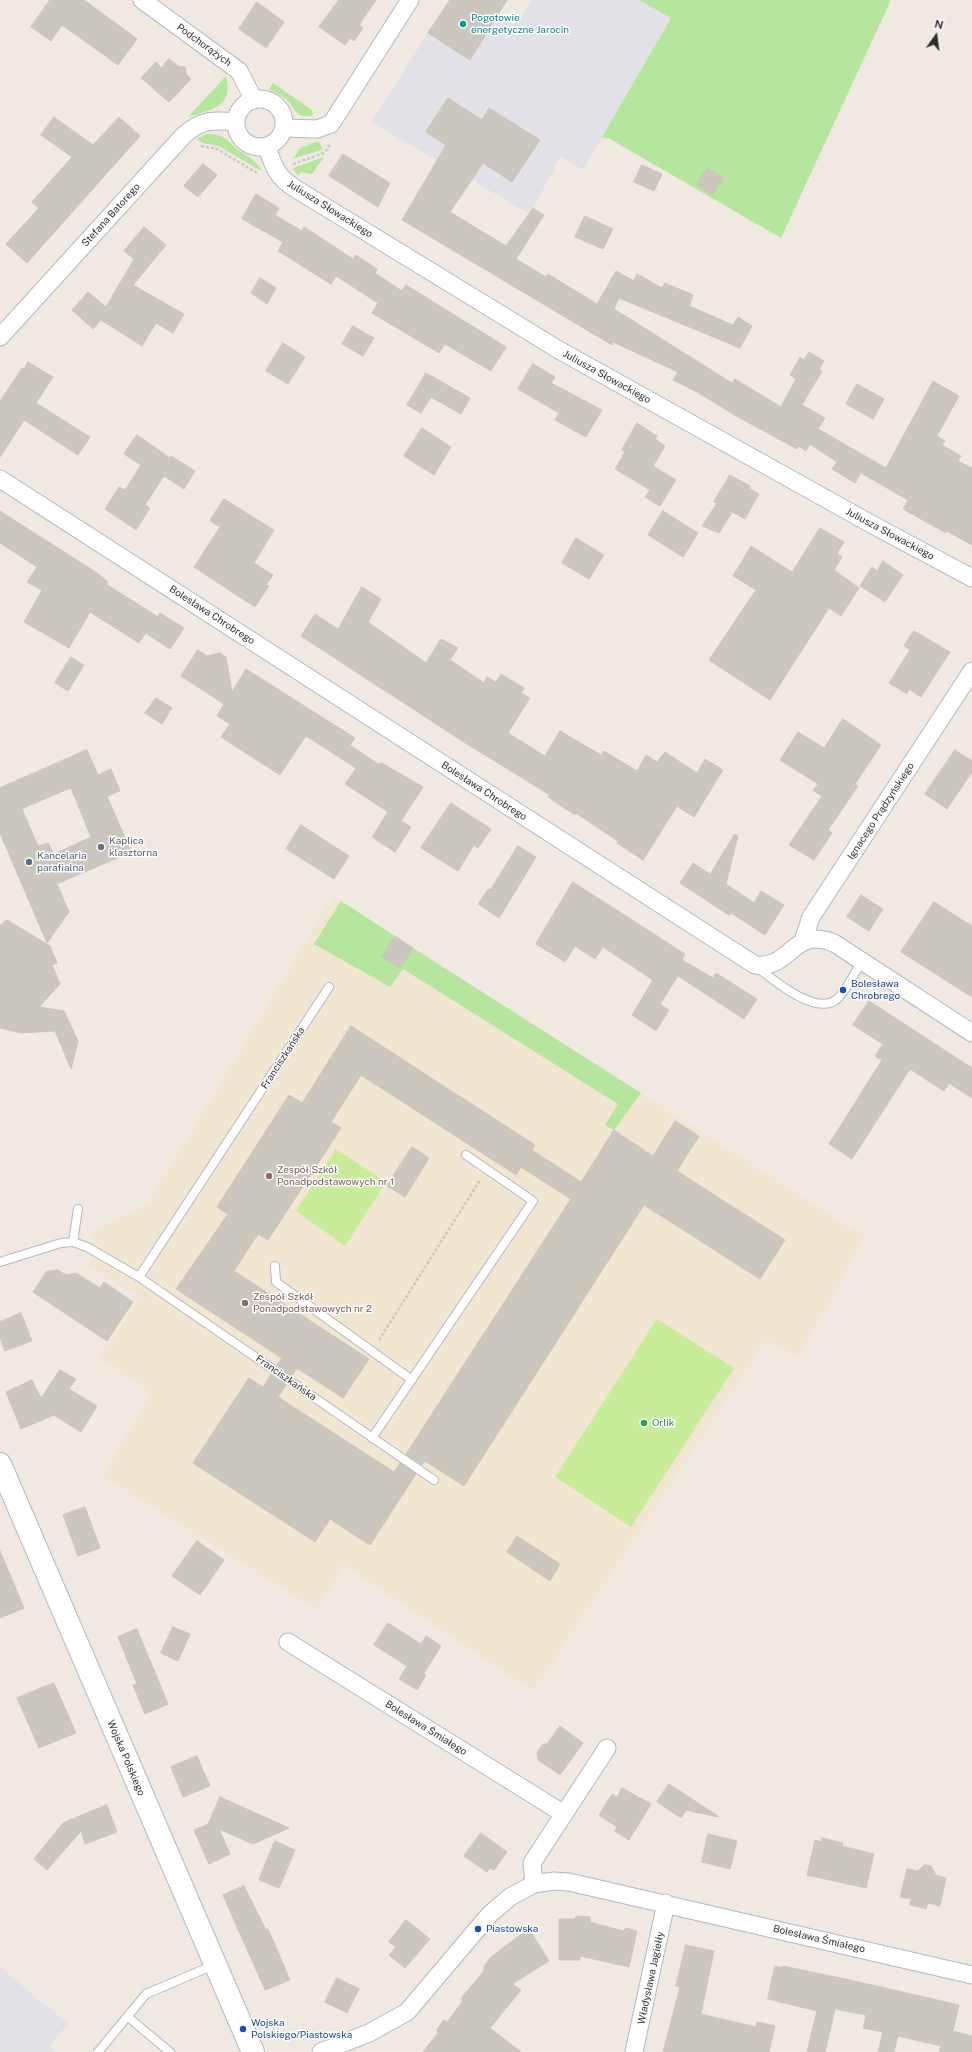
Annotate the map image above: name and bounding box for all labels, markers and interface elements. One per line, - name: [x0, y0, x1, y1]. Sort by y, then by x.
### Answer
- place label: Pogotowie energetyczne Jarocin: [471, 12, 569, 36]
- north arrow: [916, 16, 956, 56]
- text: N: [933, 17, 945, 31]
- marker: Pogotowie energetyczne Jarocin: [458, 19, 468, 29]
- street label: Podchorążych: [174, 21, 234, 69]
- street label: Juliusza Słowackiego: [285, 178, 375, 240]
- street label: Stefana Batorego: [79, 181, 143, 249]
- street label: Juliusza Słowackiego: [561, 348, 653, 406]
- street label: Juliusza Słowackiego: [844, 506, 936, 562]
- street label: Bolesława Chrobrego: [167, 583, 257, 647]
- street label: Bolesława Chrobrego: [439, 759, 529, 823]
- street label: Ignacego Prądzyńskiego: [845, 760, 917, 862]
- place label: Kaplica klasztorna: [109, 835, 158, 858]
- marker: Kaplica klasztorna: [96, 842, 106, 852]
- place label: Kancelaria parafialna: [37, 850, 87, 874]
- marker: Kancelaria parafialna: [24, 857, 34, 867]
- place label: Bolesława Chrobrego: [851, 978, 900, 1002]
- marker: Bolesława Chrobrego: [838, 985, 848, 995]
- street label: Franciszkańska: [259, 1025, 307, 1091]
- place label: Zespół Szkół Ponadpodstawowych nr 1: [277, 1164, 394, 1188]
- marker: Zespół Szkół Ponadpodstawowych nr 1: [264, 1171, 274, 1181]
- place label: Zespół Szkół Ponadpodstawowych nr 2: [253, 1291, 372, 1314]
- marker: Zespół Szkół Ponadpodstawowych nr 2: [240, 1298, 250, 1308]
- street label: Franciszkańska: [253, 1353, 319, 1403]
- place label: Orlik: [652, 1417, 674, 1429]
- marker: Orlik: [639, 1418, 649, 1428]
- street label: Bolesława Śmiałego: [383, 1698, 469, 1758]
- street label: Wojska Polskiego: [105, 1718, 147, 1798]
- place label: Piastowska: [486, 1923, 538, 1935]
- street label: Bolesława Śmiałego: [772, 1923, 866, 1955]
- marker: Piastowska: [473, 1924, 483, 1934]
- street label: Władysława Jagiełły: [635, 1930, 667, 2026]
- place label: Wojska Polskiego/Piastowska: [251, 2017, 352, 2040]
- marker: Wojska Polskiego/Piastowska: [238, 2024, 248, 2034]

